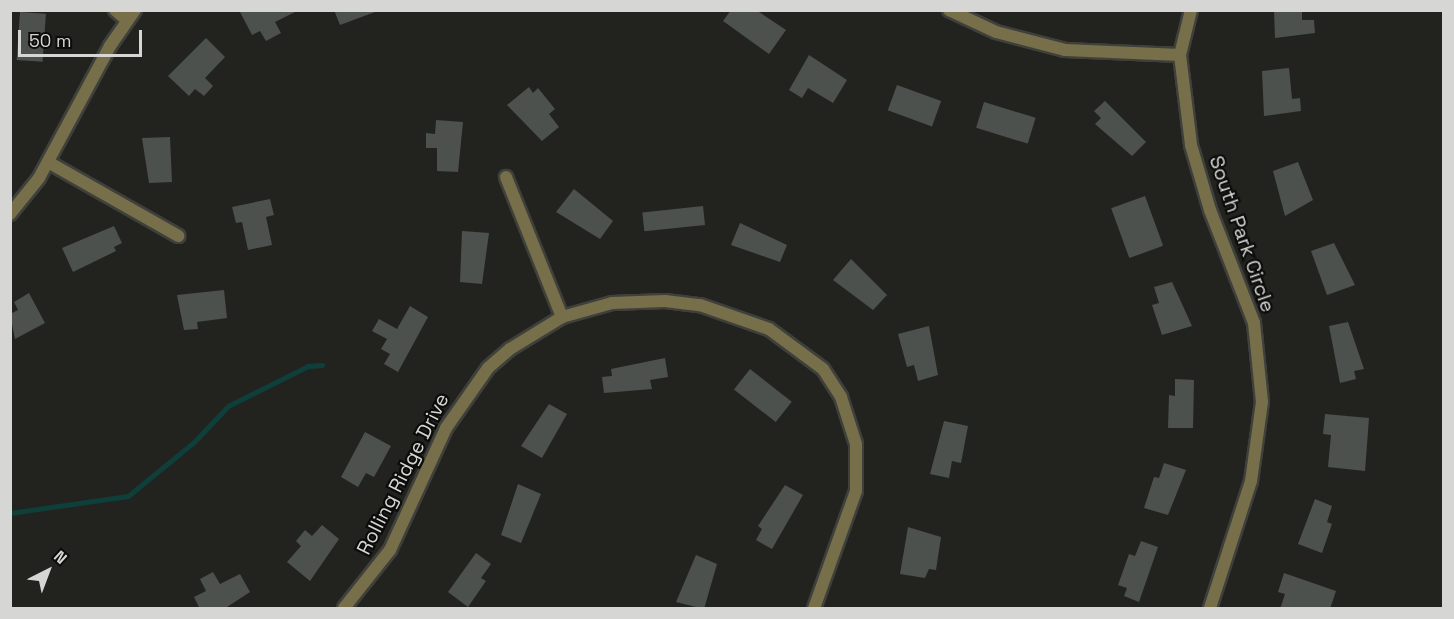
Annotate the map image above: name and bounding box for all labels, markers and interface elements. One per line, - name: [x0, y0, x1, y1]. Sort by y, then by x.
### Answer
- scale bar: [21, 18, 146, 56]
- text: 50 m: [29, 29, 71, 52]
- street label: South Park Circle: [1204, 153, 1280, 315]
- street label: Rolling Ridge Drive: [352, 389, 454, 559]
- north arrow: [18, 541, 78, 601]
- text: N: [49, 546, 71, 569]

